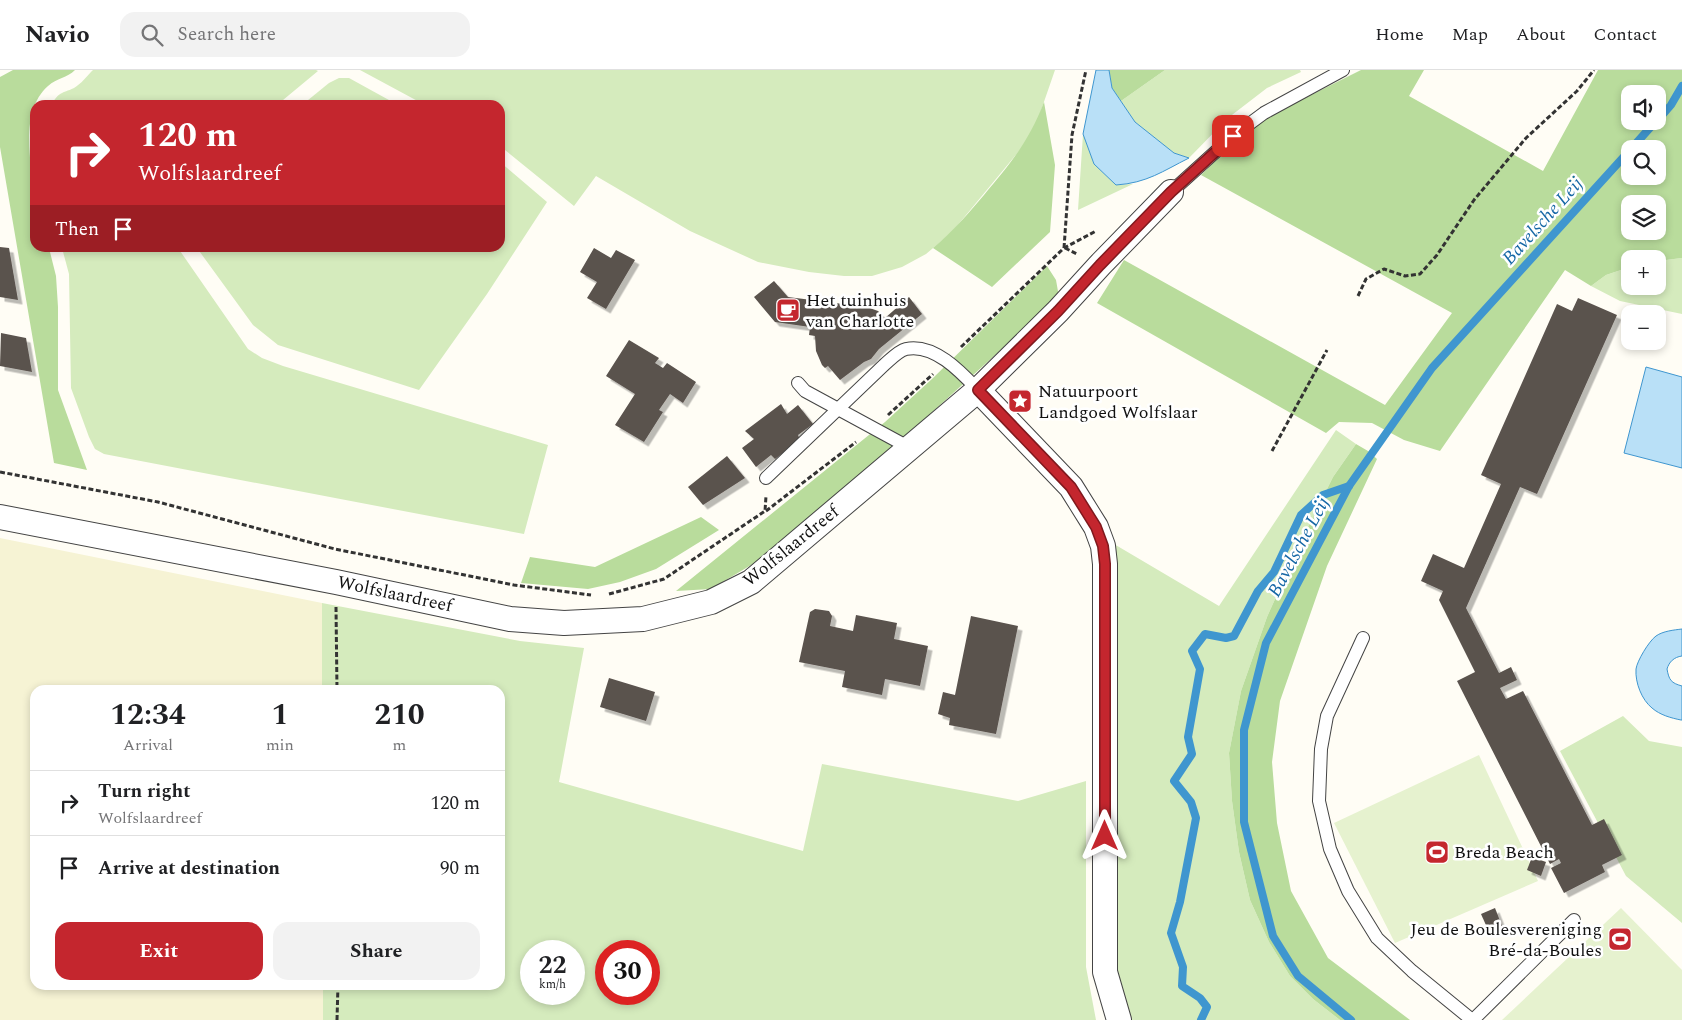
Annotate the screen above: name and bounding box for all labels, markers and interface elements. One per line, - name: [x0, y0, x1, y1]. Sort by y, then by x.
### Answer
- search box: [120, 12, 470, 57]
- text: Navio: [25, 17, 90, 53]
- text: Search here: [178, 20, 276, 49]
- icon: search: [138, 21, 166, 49]
- text: Home: [1375, 21, 1424, 48]
- text: Map: [1452, 21, 1488, 48]
- text: About: [1516, 21, 1566, 48]
- text: Contact: [1594, 21, 1657, 48]
- map controls: [1621, 85, 1666, 350]
- button: sound: [1621, 85, 1666, 130]
- text: 120 m: [138, 109, 237, 162]
- pin: [1212, 115, 1254, 157]
- icon: right: [55, 120, 120, 185]
- icon: arrive: [1219, 122, 1247, 150]
- button: search: [1621, 140, 1666, 185]
- text: Wolfslaardreef: [138, 157, 281, 190]
- water label: Bavelsche Leij: [1495, 170, 1591, 272]
- button: layers: [1621, 195, 1666, 240]
- text: Then: [55, 215, 99, 244]
- icon: arrive: [109, 215, 137, 243]
- button: +: [1621, 250, 1666, 295]
- place label: Het tuinhuis van Charlotte: [805, 287, 914, 335]
- cafe icon: Het tuinhuis van Charlotte: [775, 297, 801, 323]
- button: −: [1621, 305, 1666, 350]
- place label: Natuurpoort Landgoed Wolfslaar: [1038, 378, 1198, 426]
- place icon: Natuurpoort Landgoed Wolfslaar: [1007, 388, 1033, 414]
- water label: Bavelsche Leij: [1260, 491, 1338, 603]
- street label: Wolfslaardreef: [737, 498, 846, 593]
- street label: Wolfslaardreef: [335, 569, 457, 620]
- text: 12:34: [110, 692, 186, 738]
- text: 1: [271, 692, 288, 738]
- text: 210: [374, 692, 425, 738]
- text: Arrival: [123, 733, 173, 757]
- text: min: [266, 733, 294, 757]
- text: m: [393, 733, 406, 757]
- text: Turn right: [98, 777, 191, 806]
- icon: right: [55, 789, 83, 817]
- text: 120 m: [430, 789, 480, 818]
- text: Wolfslaardreef: [98, 806, 202, 830]
- position arrow: [1078, 809, 1130, 861]
- sports icon: Breda Beach: [1424, 839, 1450, 865]
- place label: Breda Beach: [1454, 839, 1554, 866]
- icon: arrive: [55, 854, 83, 882]
- text: Arrive at destination: [98, 854, 280, 883]
- text: 90 m: [440, 854, 480, 883]
- place label: Jeu de Boulesvereniging Bré-da-Boules: [1410, 916, 1602, 964]
- button: Exit: [55, 922, 263, 980]
- button: Share: [273, 922, 480, 980]
- sports icon: Jeu de Boulesvereniging Bré-da-Boules: [1607, 926, 1633, 952]
- speed limit sign: 30: [595, 940, 660, 1005]
- text: 22: [538, 947, 567, 985]
- text: km/h: [539, 975, 566, 994]

